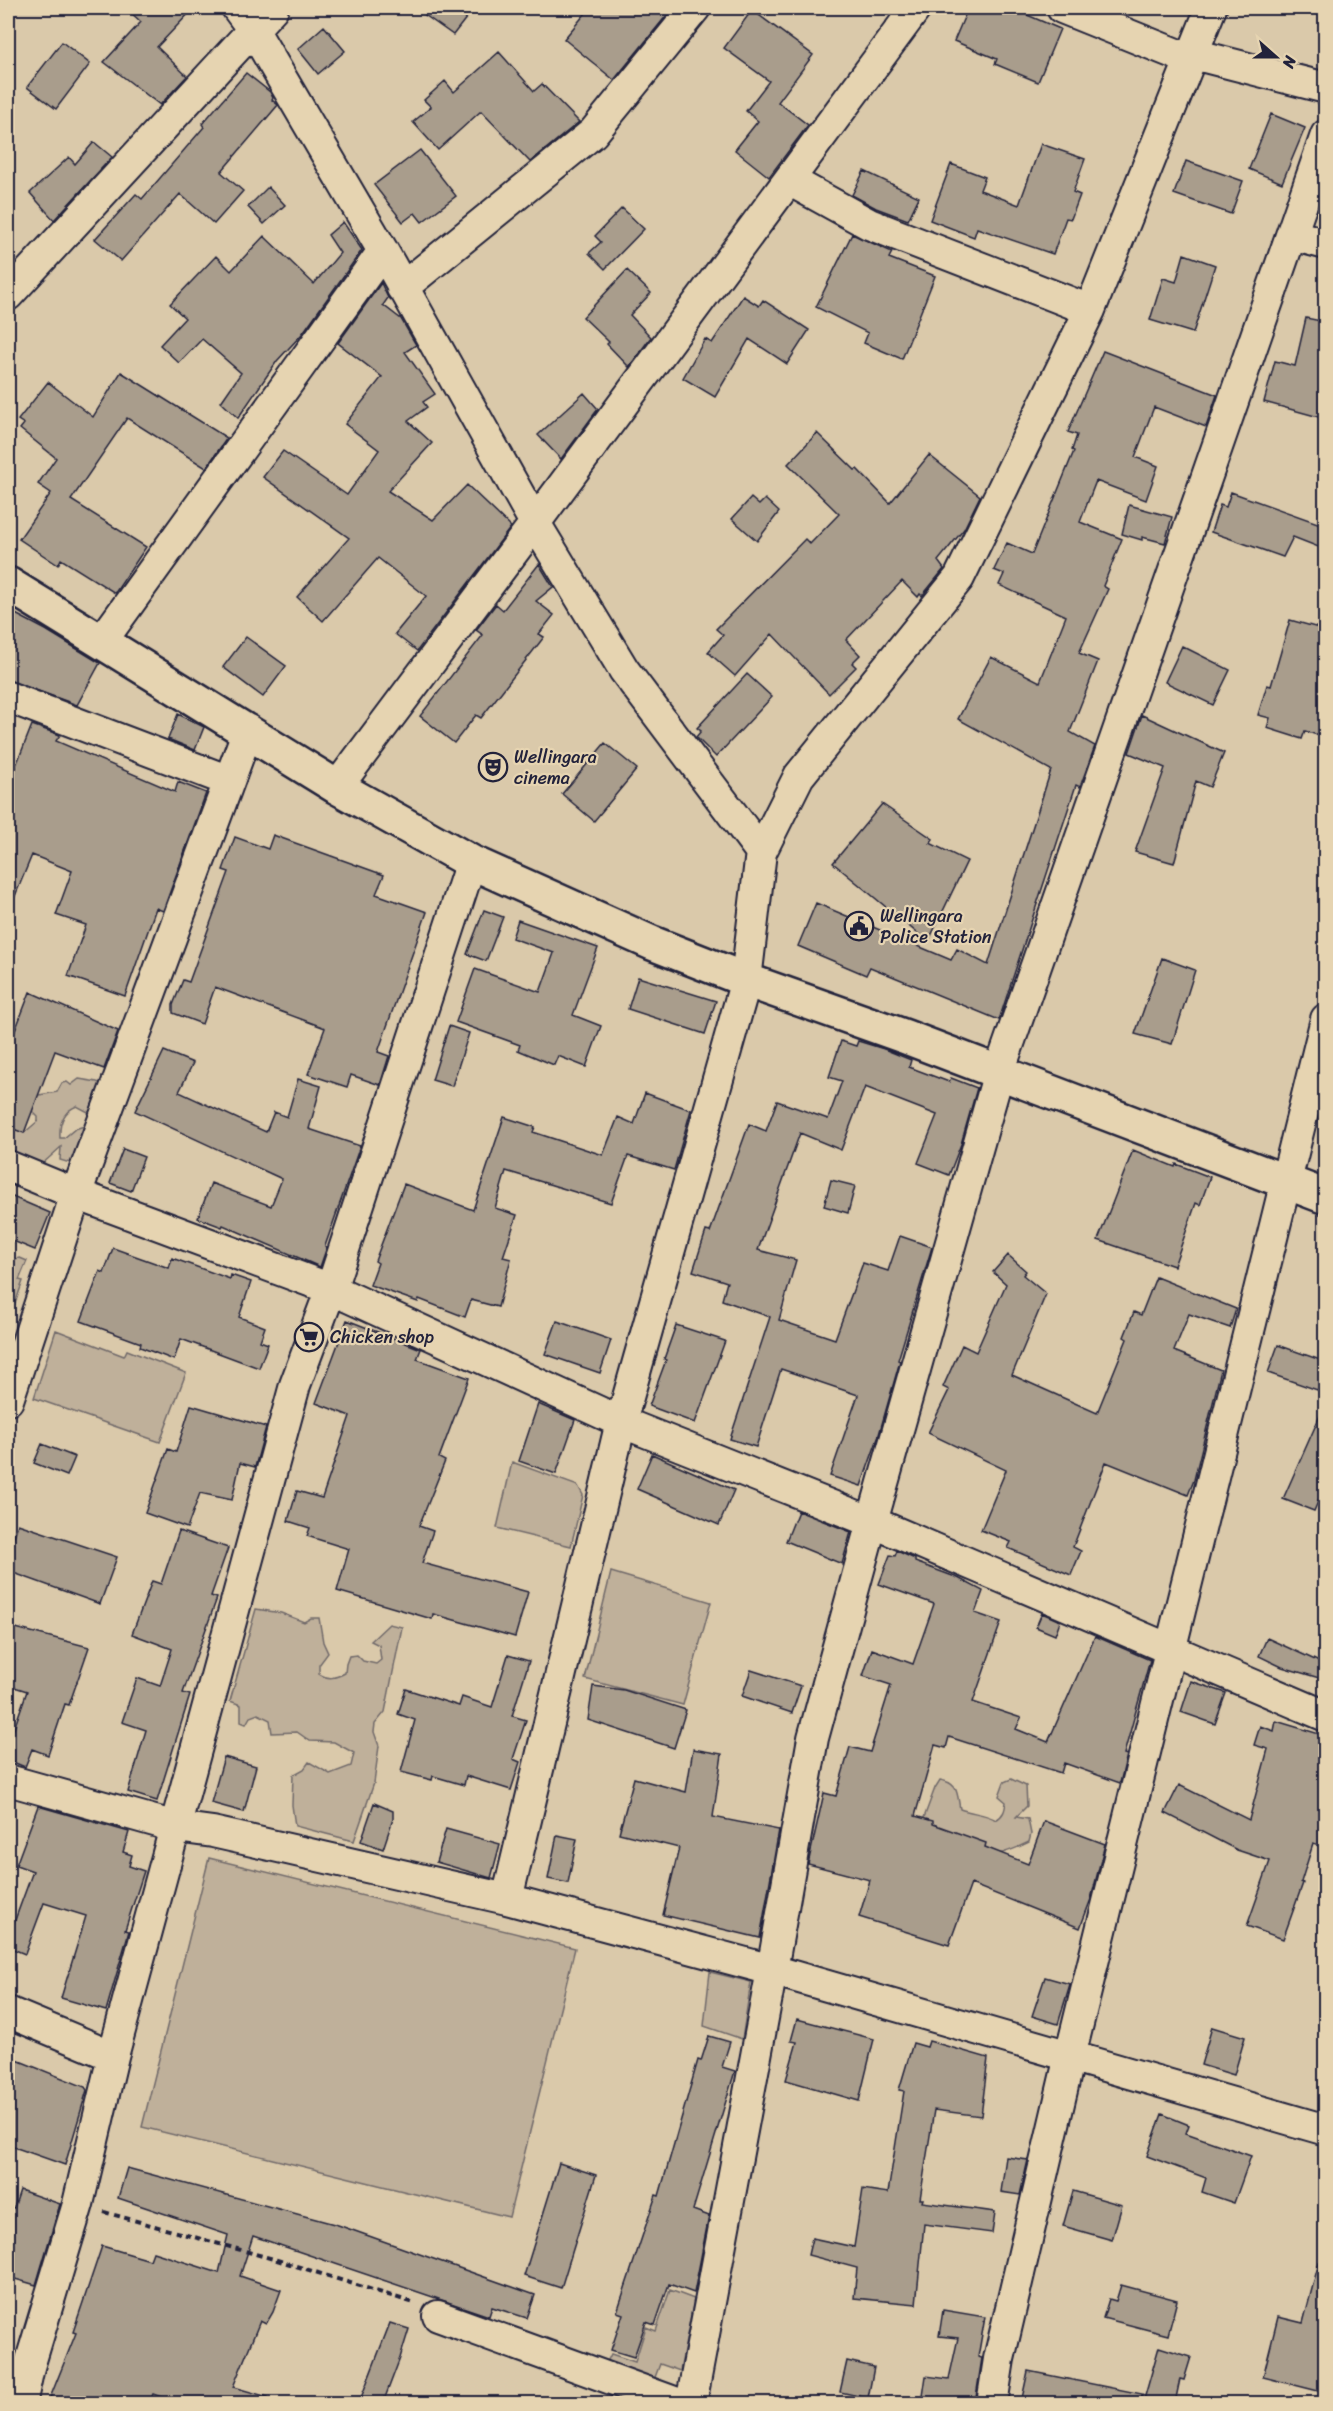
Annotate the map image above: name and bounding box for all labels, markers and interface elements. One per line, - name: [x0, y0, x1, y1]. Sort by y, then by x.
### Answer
- north arrow: [1246, 27, 1306, 87]
- text: N: [1274, 51, 1305, 73]
- place label: Wellingara cinema: [514, 741, 597, 794]
- theatre icon: Wellingara cinema: [477, 751, 509, 783]
- place label: Wellingara Police Station: [880, 900, 992, 953]
- public building icon: Wellingara Police Station: [843, 910, 875, 942]
- supermarket icon: Chicken shop: [293, 1321, 325, 1353]
- place label: Chicken shop: [330, 1321, 434, 1353]

